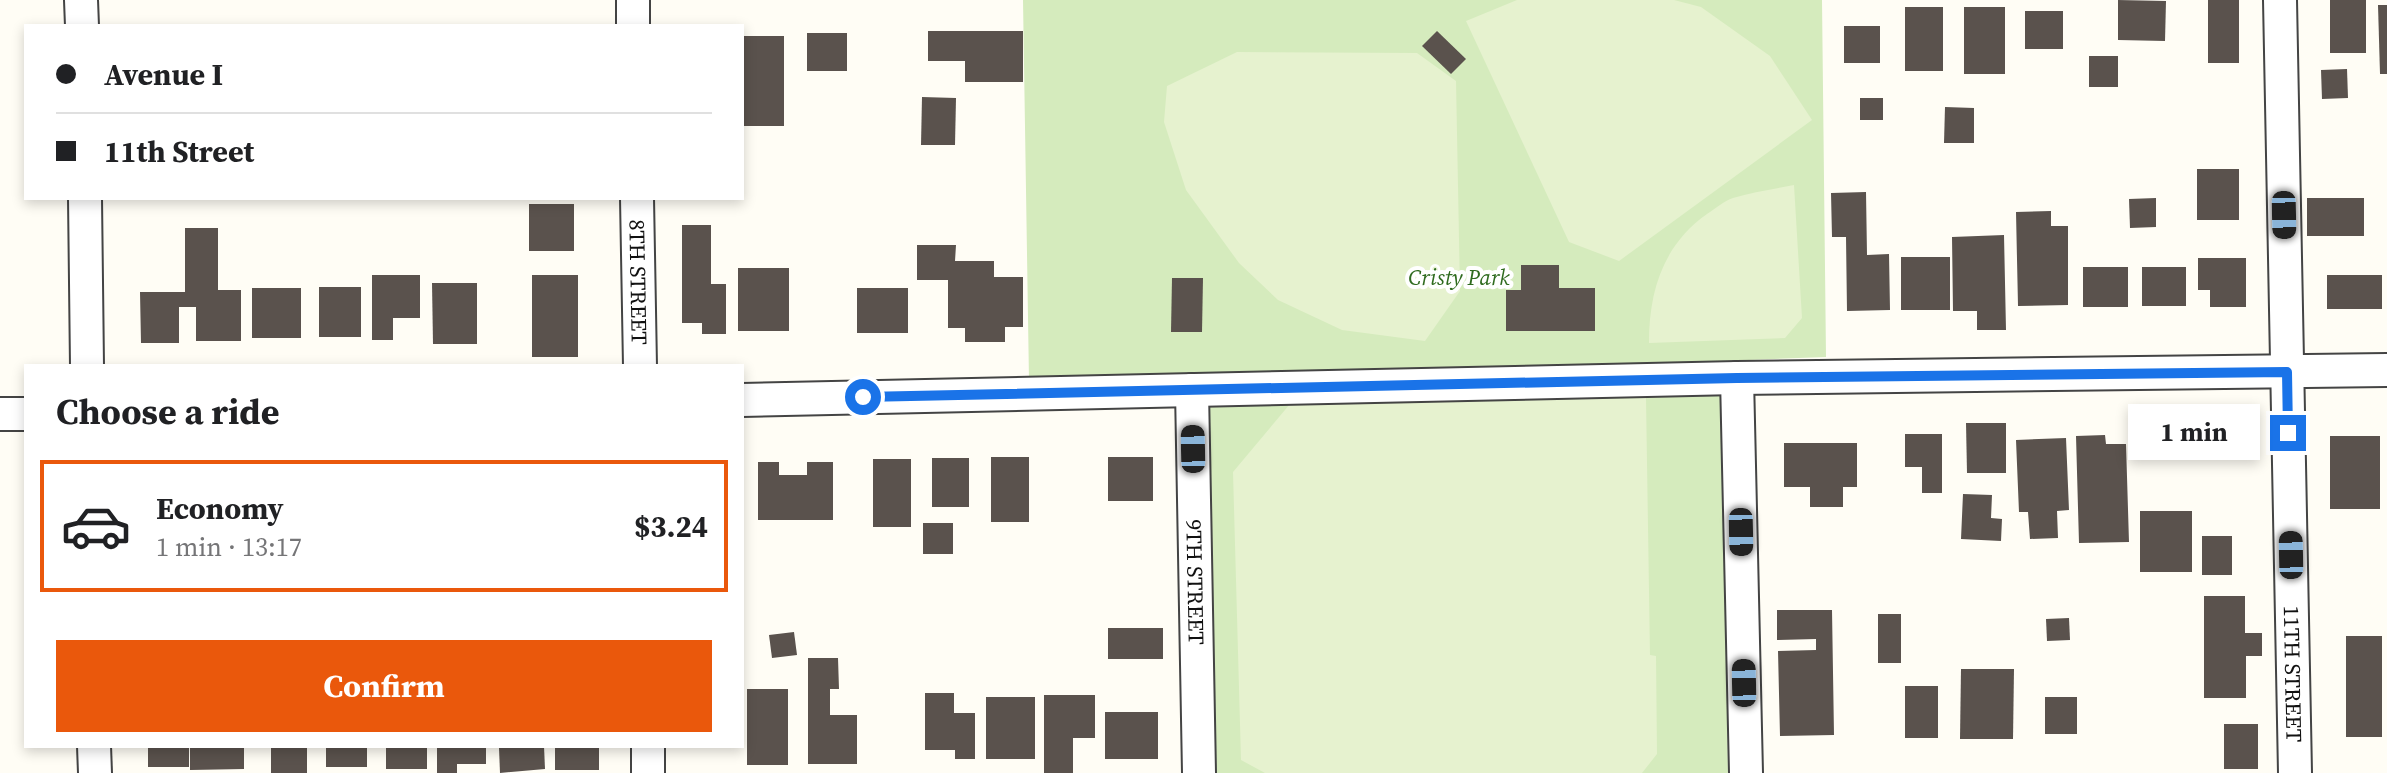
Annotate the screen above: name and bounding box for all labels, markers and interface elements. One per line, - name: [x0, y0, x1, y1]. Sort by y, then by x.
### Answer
- text: Avenue I: [104, 54, 223, 95]
- text: 11th Street: [104, 131, 254, 172]
- car: [2272, 191, 2296, 239]
- street label: 8TH STREET: [622, 219, 655, 345]
- park label: Cristy Park: [1408, 262, 1510, 292]
- route start: [845, 379, 881, 415]
- text: Choose a ride: [56, 387, 279, 436]
- callout: 1 min: [2128, 405, 2260, 461]
- text: 1 min: [2160, 414, 2228, 450]
- route end: [2270, 415, 2306, 451]
- car: [1181, 425, 1205, 473]
- text: Economy: [156, 488, 284, 529]
- icon: car: [60, 490, 132, 562]
- text: $3.24: [634, 506, 708, 547]
- car: [1729, 508, 1753, 556]
- street label: 9TH STREET: [1179, 519, 1212, 645]
- text: 1 min · 13:17: [156, 529, 302, 565]
- car: [2279, 531, 2303, 579]
- street label: 11TH STREET: [2277, 605, 2309, 742]
- button: Confirm: [56, 640, 712, 732]
- car: [1732, 659, 1756, 707]

